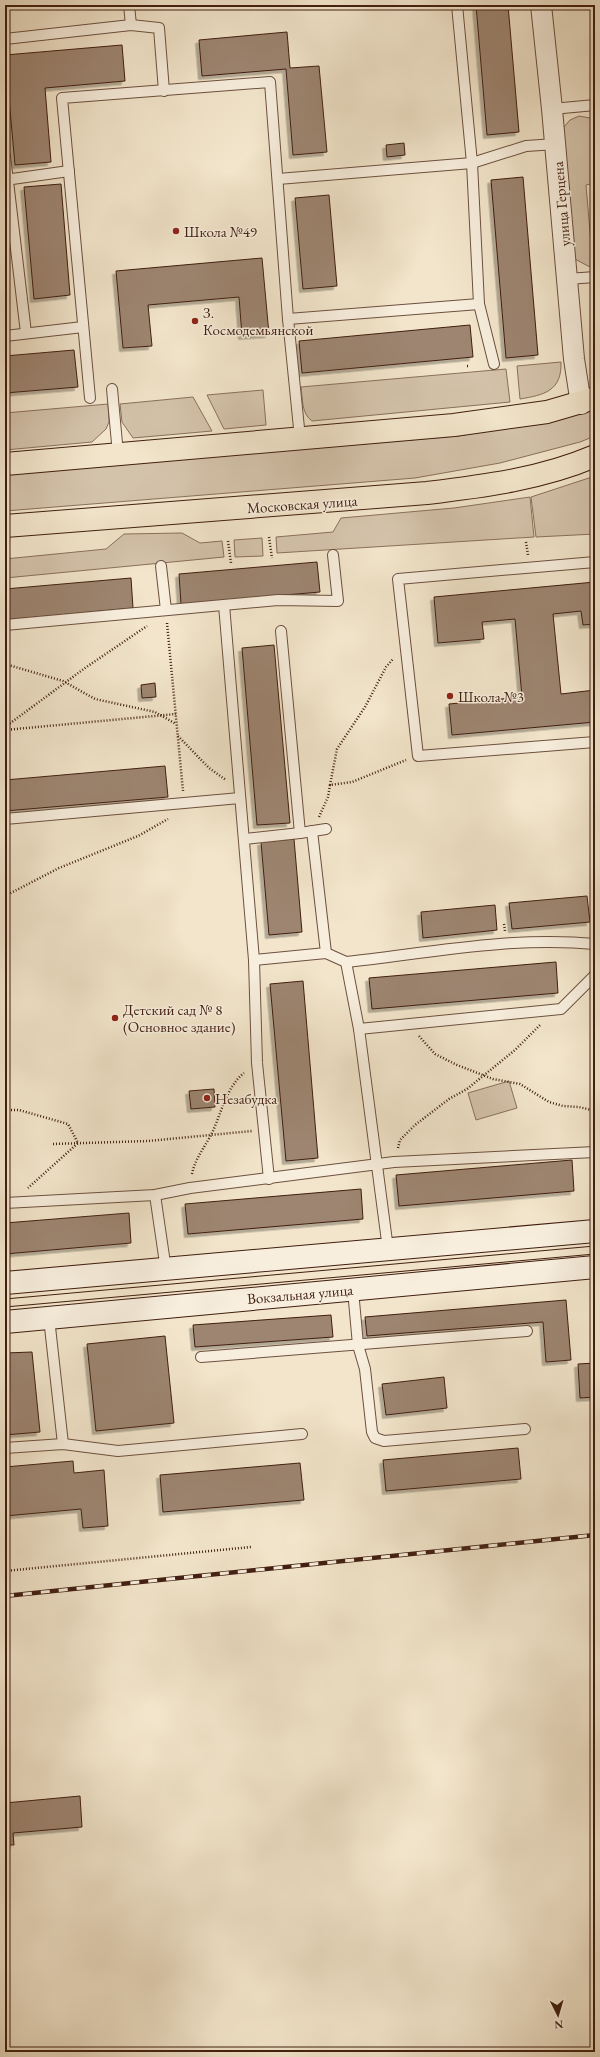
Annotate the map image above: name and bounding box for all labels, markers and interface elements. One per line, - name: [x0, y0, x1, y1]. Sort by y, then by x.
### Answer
- street label: улица Герцена: [548, 161, 574, 247]
- place label: Школа №49: [184, 222, 257, 241]
- marker: Школа №49: [171, 226, 181, 236]
- place label: З. Космодемьянской: [203, 303, 313, 339]
- marker: З. Космодемьянской: [190, 316, 200, 326]
- street label: Московская улица: [246, 491, 358, 517]
- place label: Школа №3: [458, 687, 524, 706]
- marker: Школа №3: [445, 691, 455, 701]
- place label: Детский сад № 8 (Основное здание): [123, 1000, 236, 1036]
- marker: Детский сад № 8 (Основное здание): [110, 1013, 120, 1023]
- place label: Незабудка: [215, 1089, 277, 1108]
- marker: Незабудка: [202, 1093, 212, 1103]
- street label: Вокзальная улица: [246, 1280, 354, 1308]
- north arrow: [538, 1995, 578, 2035]
- text: N: [554, 2018, 564, 2032]

